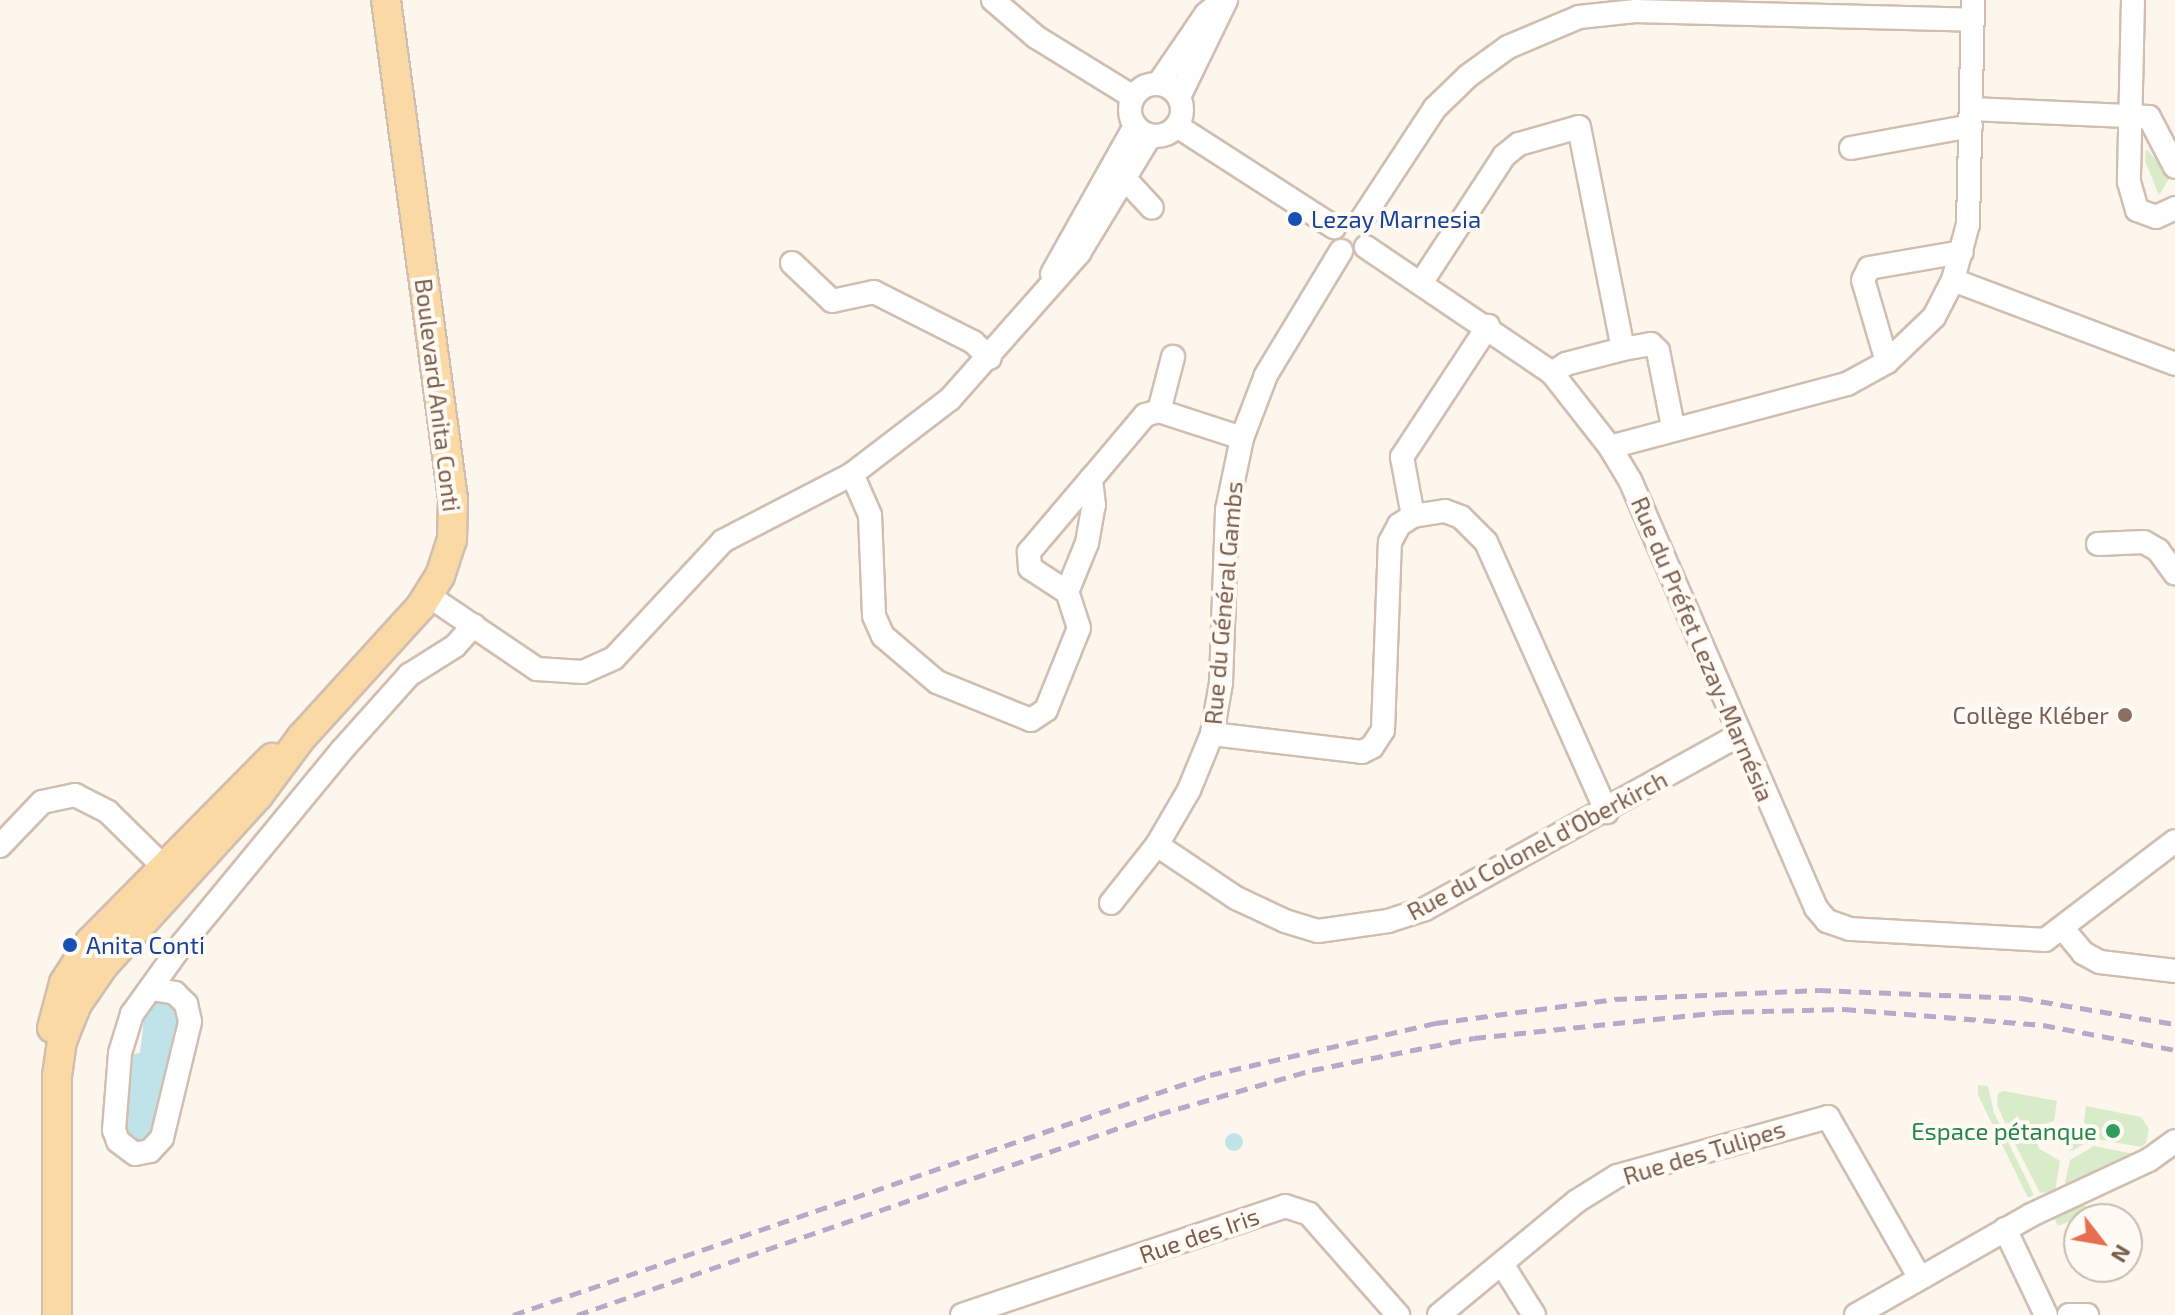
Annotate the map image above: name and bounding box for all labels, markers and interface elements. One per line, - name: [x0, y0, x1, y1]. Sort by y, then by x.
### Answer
- place label: Lezay Marnesia: [1311, 205, 1482, 233]
- marker: Lezay Marnesia: [1286, 210, 1304, 228]
- street label: Boulevard Anita Conti: [409, 276, 467, 514]
- street label: Rue du Général Gambs: [1198, 480, 1248, 726]
- street label: Rue du Préfet Lezay-Marnésia: [1626, 492, 1780, 806]
- place label: Collège Kléber: [1953, 701, 2109, 729]
- marker: Collège Kléber: [2116, 706, 2134, 724]
- street label: Rue du Colonel d'Oberkirch: [1402, 764, 1672, 926]
- place label: Anita Conti: [86, 931, 205, 959]
- marker: Anita Conti: [61, 936, 79, 954]
- street label: Rue des Tulipes: [1619, 1114, 1789, 1190]
- place label: Espace pétanque: [1911, 1117, 2097, 1145]
- marker: Espace pétanque: [2104, 1122, 2122, 1140]
- street label: Rue des Iris: [1135, 1201, 1263, 1269]
- north arrow: [2063, 1203, 2143, 1283]
- text: N: [2107, 1241, 2137, 1268]

